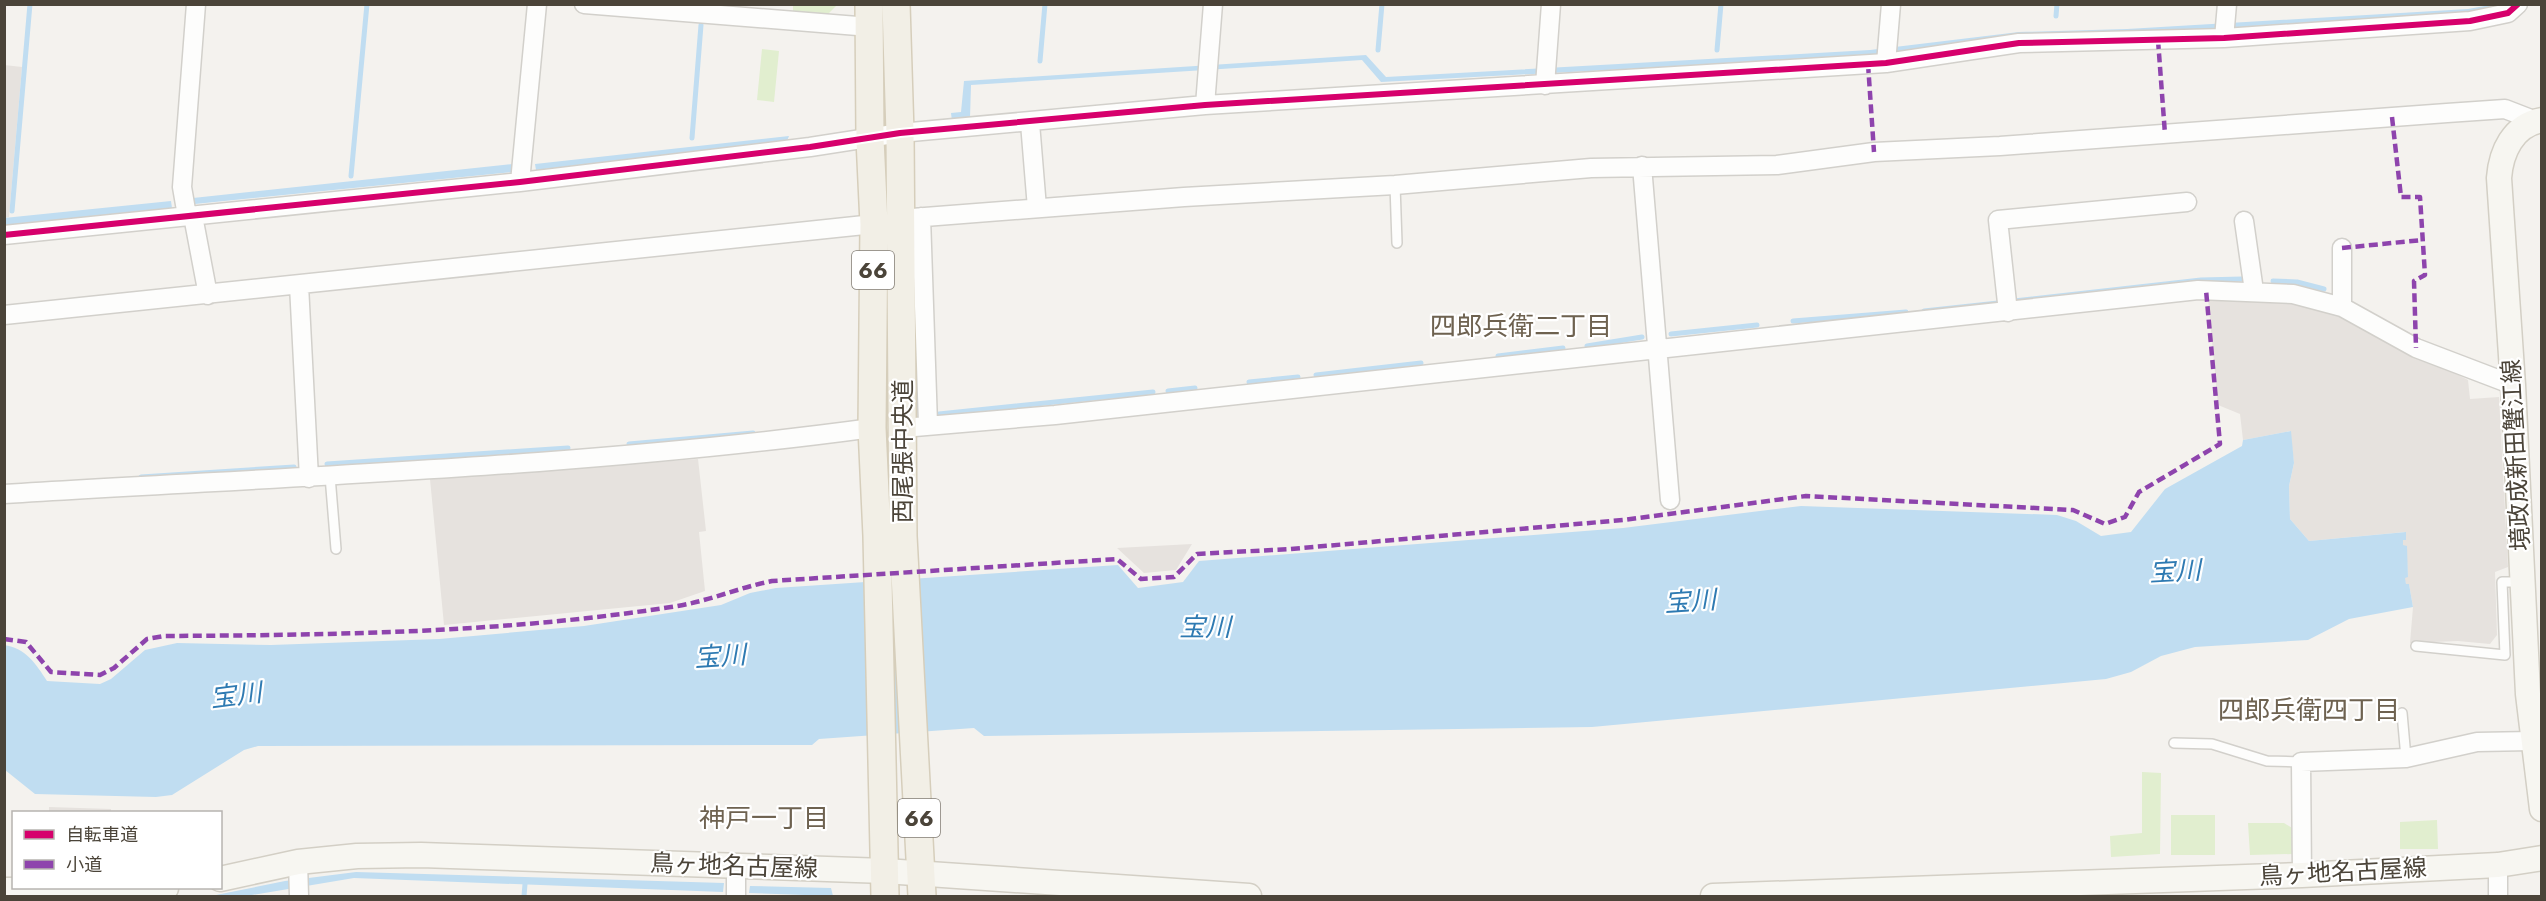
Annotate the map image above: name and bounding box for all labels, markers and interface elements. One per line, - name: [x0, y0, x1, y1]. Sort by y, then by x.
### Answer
- road number: 66: [852, 251, 894, 289]
- district label: 四郎兵衛二丁目: [1430, 307, 1612, 345]
- street label: 境政成新田蟹江線: [2493, 358, 2538, 552]
- street label: 西尾張中央道: [885, 379, 920, 523]
- water label: 宝川: [2148, 551, 2205, 591]
- water label: 宝川: [1663, 580, 1720, 622]
- water label: 宝川: [1179, 608, 1234, 646]
- water label: 宝川: [693, 635, 750, 677]
- water label: 宝川: [208, 673, 267, 717]
- district label: 四郎兵衛四丁目: [2218, 691, 2400, 729]
- district label: 神戸一丁目: [699, 799, 829, 837]
- road number: 66: [898, 799, 940, 837]
- legend: [12, 811, 222, 889]
- text: 自転車道: [66, 822, 138, 848]
- street label: 鳥ヶ地名古屋線: [649, 845, 819, 886]
- street label: 鳥ヶ地名古屋線: [2258, 850, 2428, 893]
- text: 小道: [66, 852, 102, 878]

